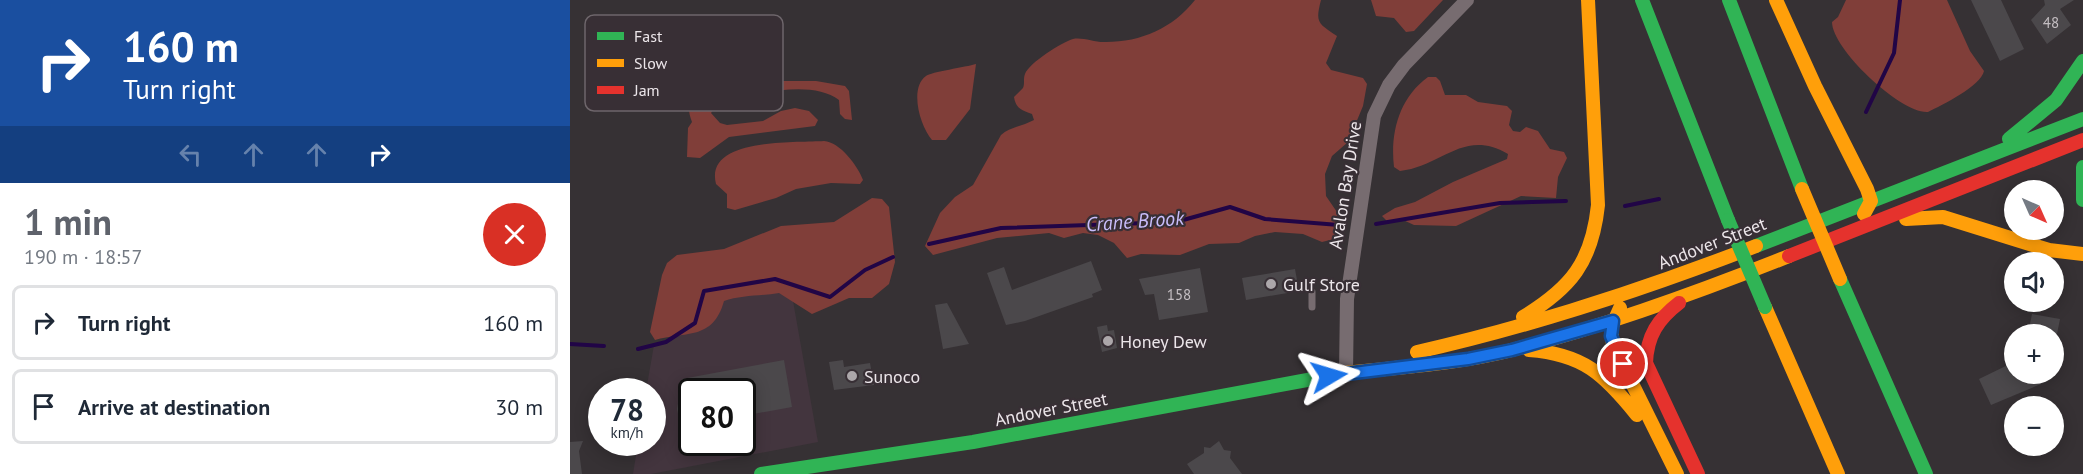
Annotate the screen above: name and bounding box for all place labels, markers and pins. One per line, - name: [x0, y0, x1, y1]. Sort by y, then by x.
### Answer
- place label: Gulf Store: [1283, 273, 1360, 296]
- marker: Gulf Store: [1264, 277, 1278, 291]
- place label: Honey Dew: [1120, 330, 1208, 353]
- marker: Honey Dew: [1101, 334, 1115, 348]
- pin: [1597, 338, 1648, 389]
- place label: Sunoco: [864, 365, 920, 388]
- marker: Sunoco: [845, 369, 859, 383]

